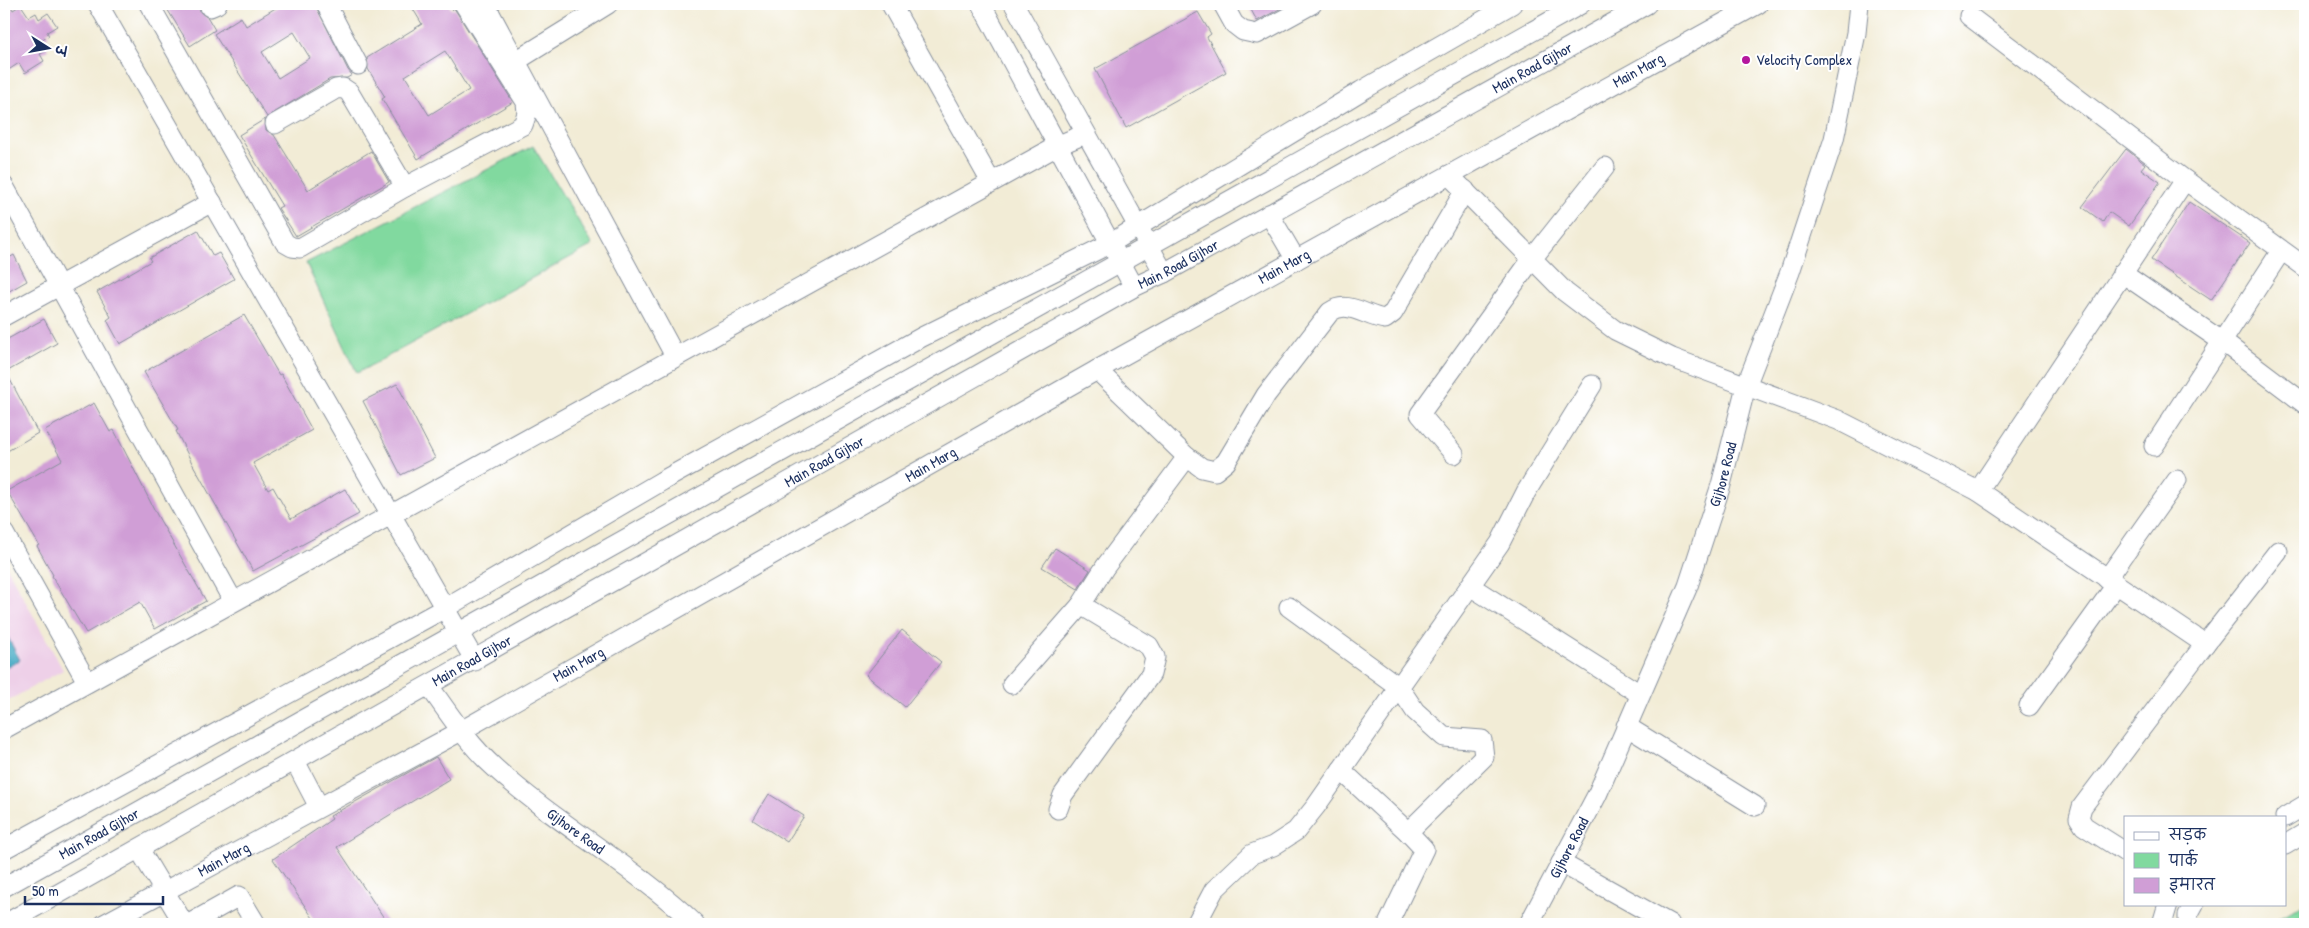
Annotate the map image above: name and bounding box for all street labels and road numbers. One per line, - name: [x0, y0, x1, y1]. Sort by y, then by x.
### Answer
- street label: Main Road Gijhor: [1488, 37, 1576, 98]
- street label: Main Marg: [1609, 47, 1668, 92]
- street label: Main Road Gijhor: [1134, 234, 1222, 294]
- street label: Main Marg: [1254, 243, 1314, 289]
- street label: Main Road Gijhor: [780, 430, 868, 492]
- street label: Gijhore Road: [1704, 439, 1742, 509]
- street label: Main Marg: [901, 441, 960, 487]
- street label: Main Road Gijhor: [428, 629, 516, 691]
- street label: Main Marg: [549, 641, 608, 687]
- street label: Main Road Gijhor: [55, 802, 143, 864]
- street label: Gijhore Road: [543, 803, 609, 859]
- street label: Gijhore Road: [1544, 813, 1593, 882]
- street label: Main Marg: [194, 836, 253, 881]

